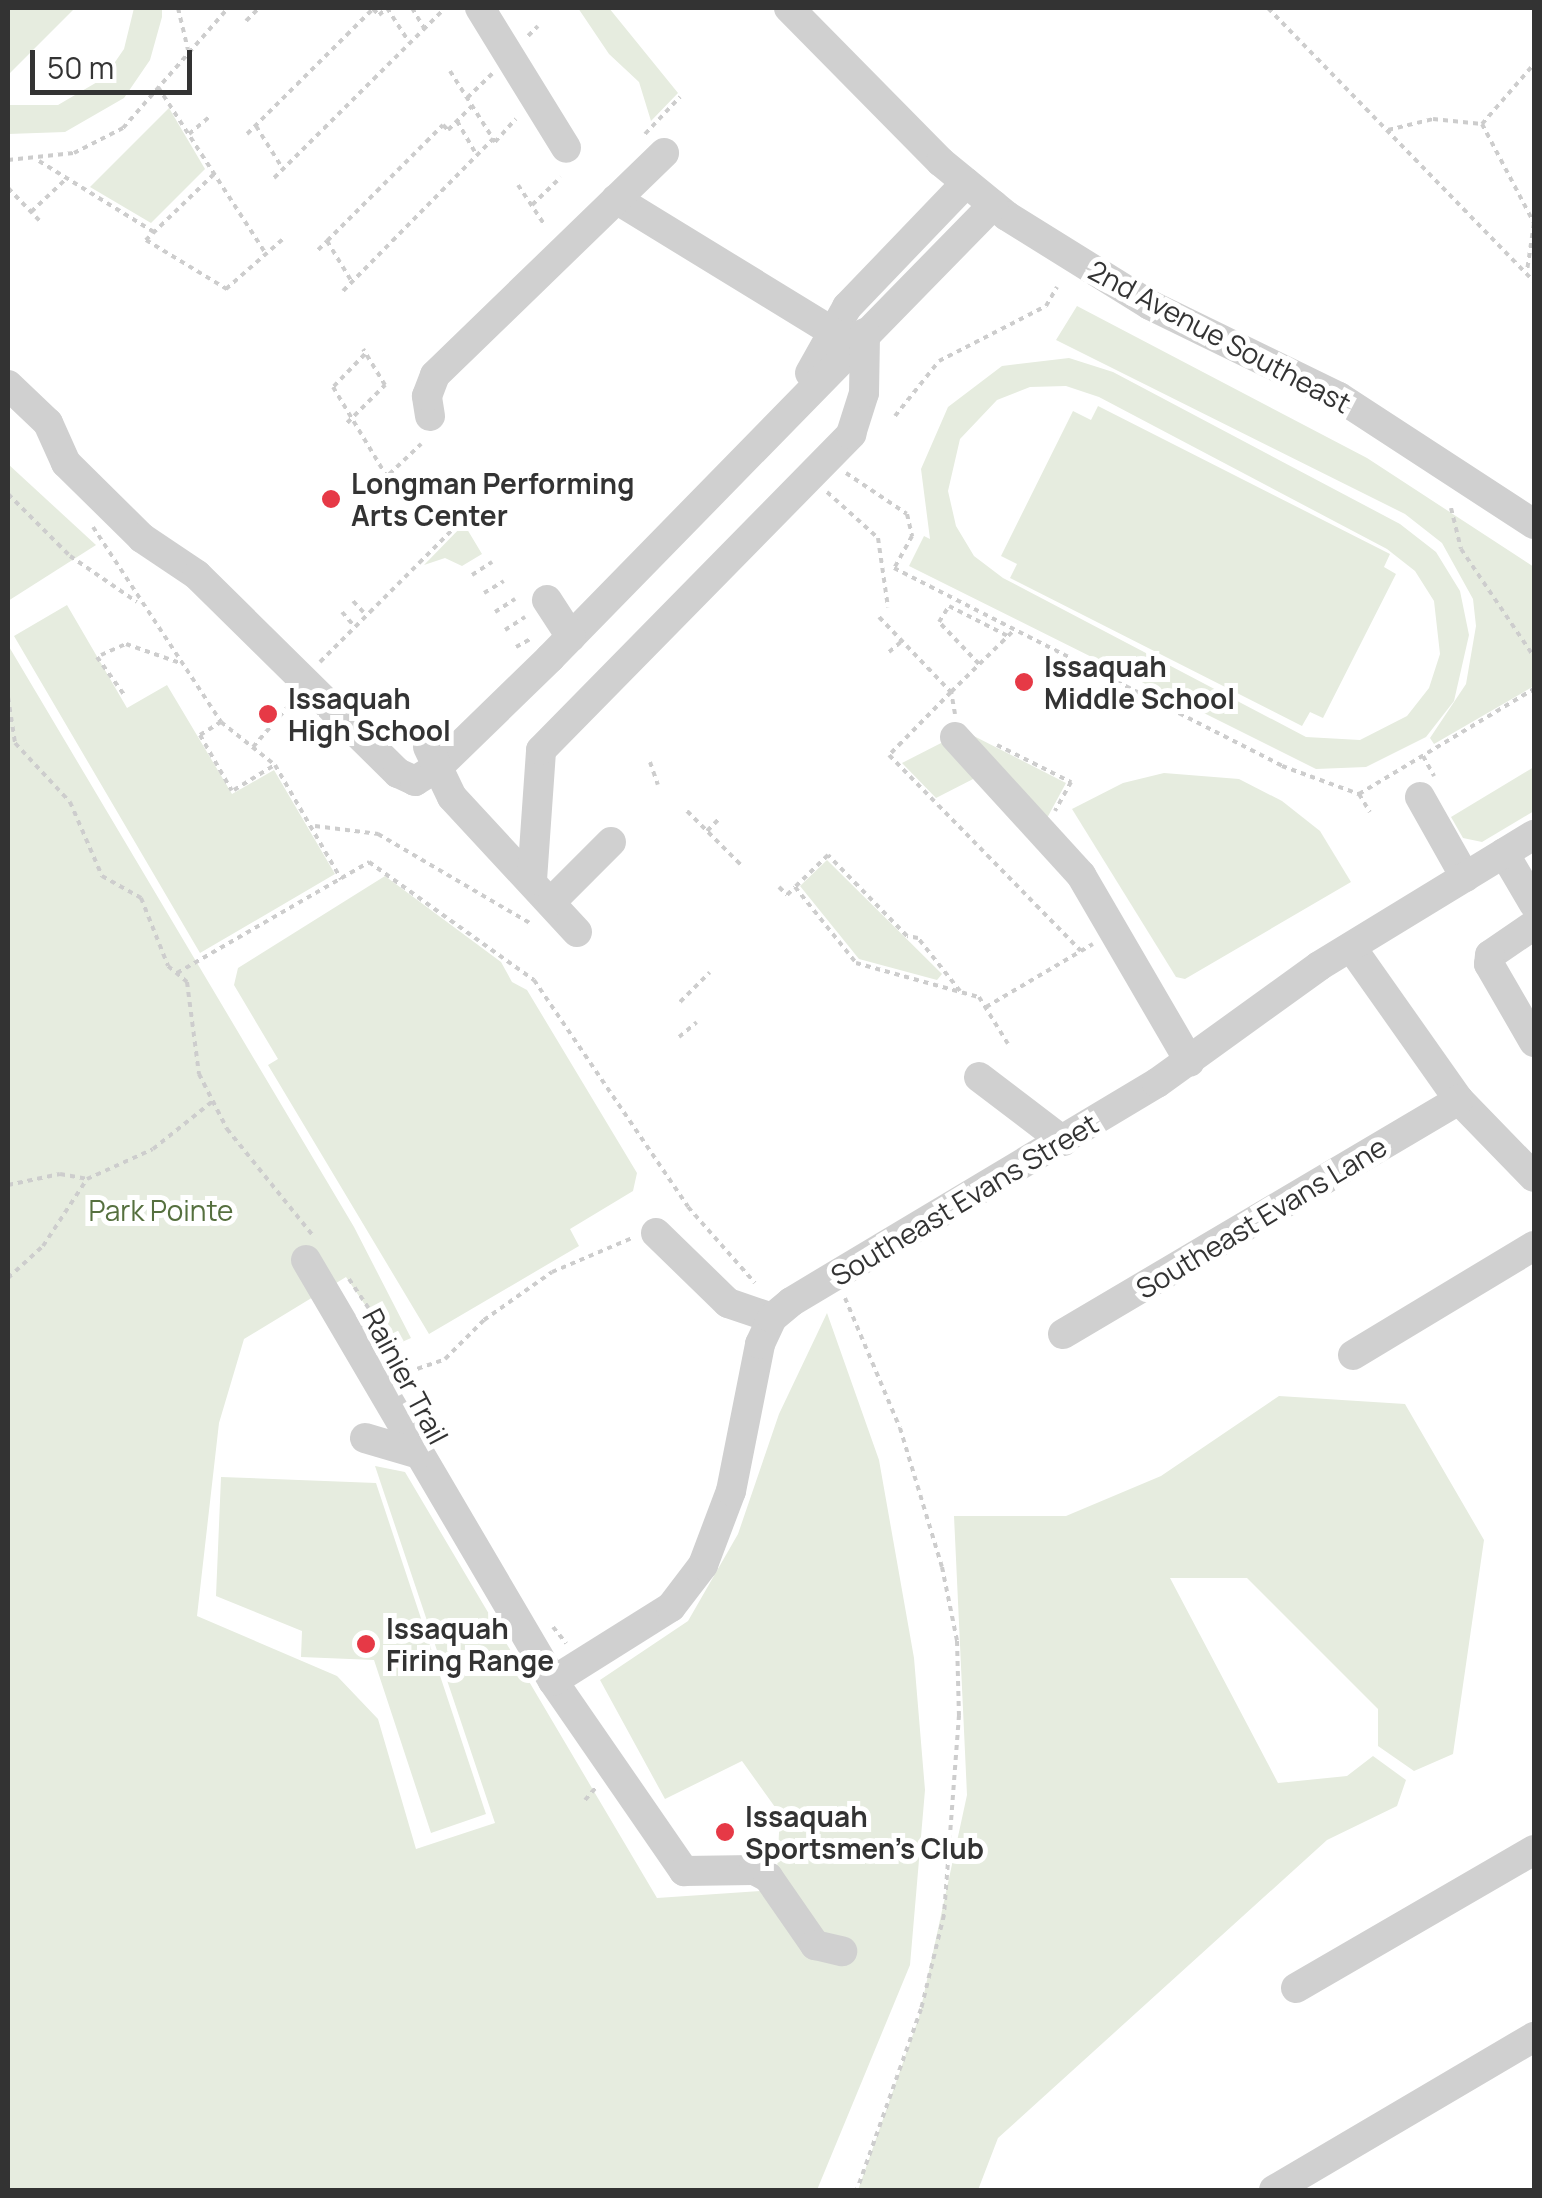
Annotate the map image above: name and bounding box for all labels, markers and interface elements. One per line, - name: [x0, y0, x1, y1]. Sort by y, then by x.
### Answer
- scale bar: [35, 30, 198, 92]
- text: 50 m: [47, 47, 114, 88]
- street label: 2nd Avenue Southeast: [1083, 253, 1357, 419]
- place label: Longman Performing Arts Center: [351, 466, 634, 532]
- marker: Longman Performing Arts Center: [320, 488, 342, 510]
- place label: Issaquah Middle School: [1044, 649, 1235, 715]
- marker: Issaquah Middle School: [1013, 671, 1035, 693]
- place label: Issaquah High School: [288, 681, 451, 747]
- marker: Issaquah High School: [257, 703, 279, 725]
- street label: Southeast Evans Street: [824, 1106, 1104, 1292]
- street label: Southeast Evans Lane: [1130, 1129, 1392, 1305]
- park label: Park Pointe: [89, 1193, 233, 1227]
- street label: Rainier Trail: [356, 1303, 456, 1449]
- place label: Issaquah Firing Range: [386, 1611, 554, 1677]
- marker: Issaquah Firing Range: [355, 1633, 377, 1655]
- place label: Issaquah Sportsmen's Club: [745, 1799, 983, 1865]
- marker: Issaquah Sportsmen's Club: [714, 1821, 736, 1843]

